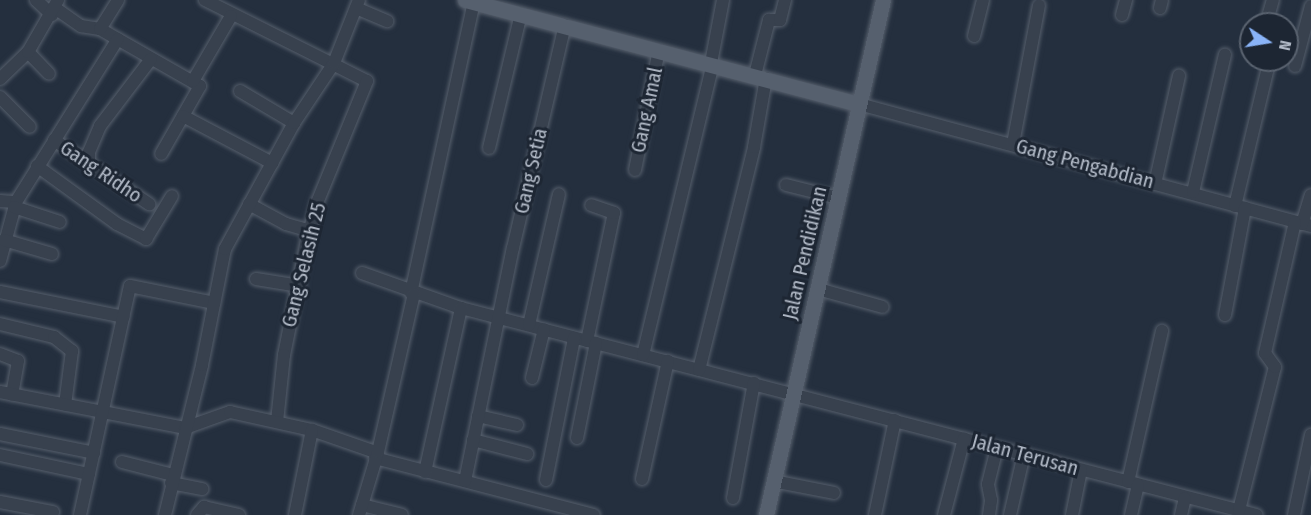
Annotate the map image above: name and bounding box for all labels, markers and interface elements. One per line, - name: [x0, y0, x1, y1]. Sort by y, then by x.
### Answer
- north arrow: [1239, 12, 1299, 72]
- text: N: [1275, 39, 1295, 52]
- street label: Gang Amal: [626, 65, 668, 155]
- street label: Gang Setia: [510, 126, 552, 216]
- street label: Gang Pengabdian: [1013, 134, 1157, 194]
- street label: Gang Ridho: [55, 136, 147, 208]
- street label: Jalan Pendidikan: [778, 184, 832, 322]
- street label: Gang Selasih 25: [277, 200, 331, 330]
- street label: Jalan Terusan: [969, 429, 1081, 481]

